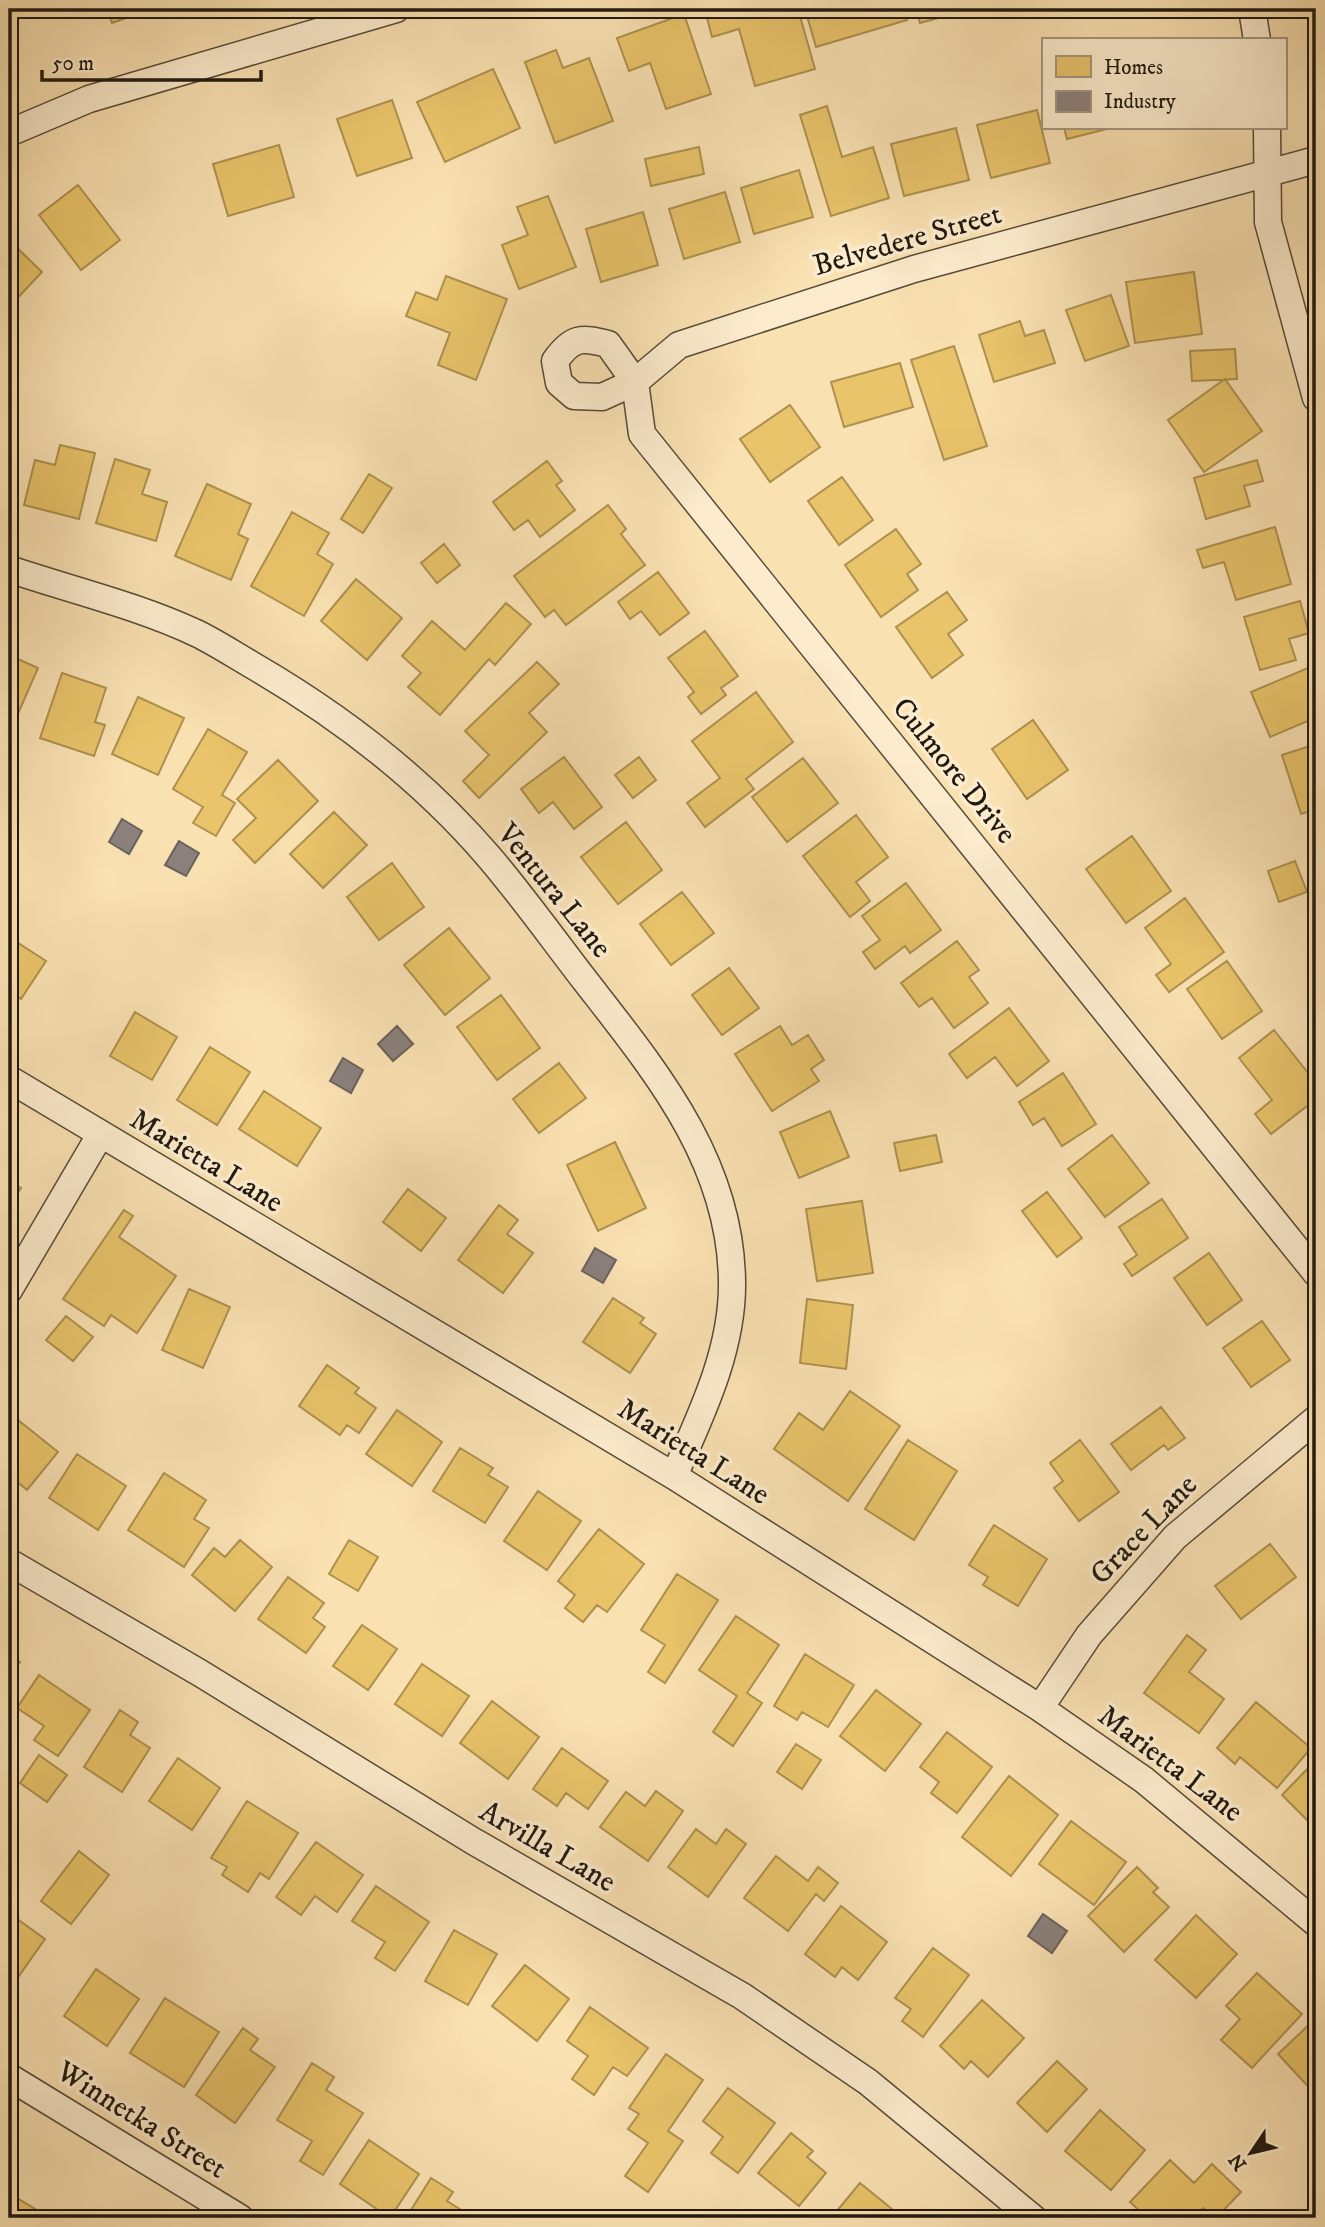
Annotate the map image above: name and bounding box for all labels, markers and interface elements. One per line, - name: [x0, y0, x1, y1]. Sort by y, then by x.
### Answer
- scale bar: [42, 38, 261, 82]
- legend: [1042, 38, 1286, 130]
- text: 50 m: [52, 51, 94, 77]
- text: Homes: [1104, 55, 1163, 81]
- text: Industry: [1104, 89, 1177, 115]
- street label: Belvedere Street: [809, 196, 1006, 285]
- street label: Culmore Drive: [884, 690, 1024, 851]
- street label: Ventura Lane: [488, 816, 619, 966]
- street label: Marietta Lane: [123, 1101, 290, 1222]
- street label: Marietta Lane: [610, 1391, 776, 1514]
- street label: Grace Lane: [1082, 1467, 1206, 1593]
- street label: Marietta Lane: [1090, 1698, 1250, 1831]
- street label: Arvilla Lane: [473, 1793, 622, 1901]
- street label: Winnetka Street: [49, 2053, 233, 2187]
- north arrow: [1216, 2118, 1286, 2188]
- text: N: [1224, 2149, 1252, 2175]

